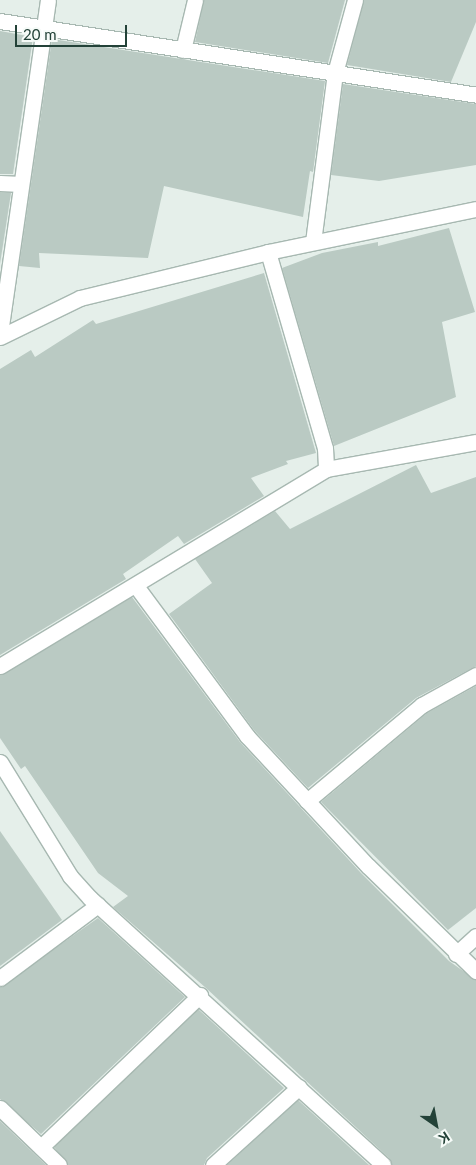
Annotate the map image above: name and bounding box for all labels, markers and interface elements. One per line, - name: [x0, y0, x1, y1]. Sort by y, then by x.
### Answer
- scale bar: [18, 15, 130, 47]
- text: 20 m: [23, 25, 57, 43]
- north arrow: [411, 1100, 461, 1150]
- text: K: [436, 1128, 453, 1148]

